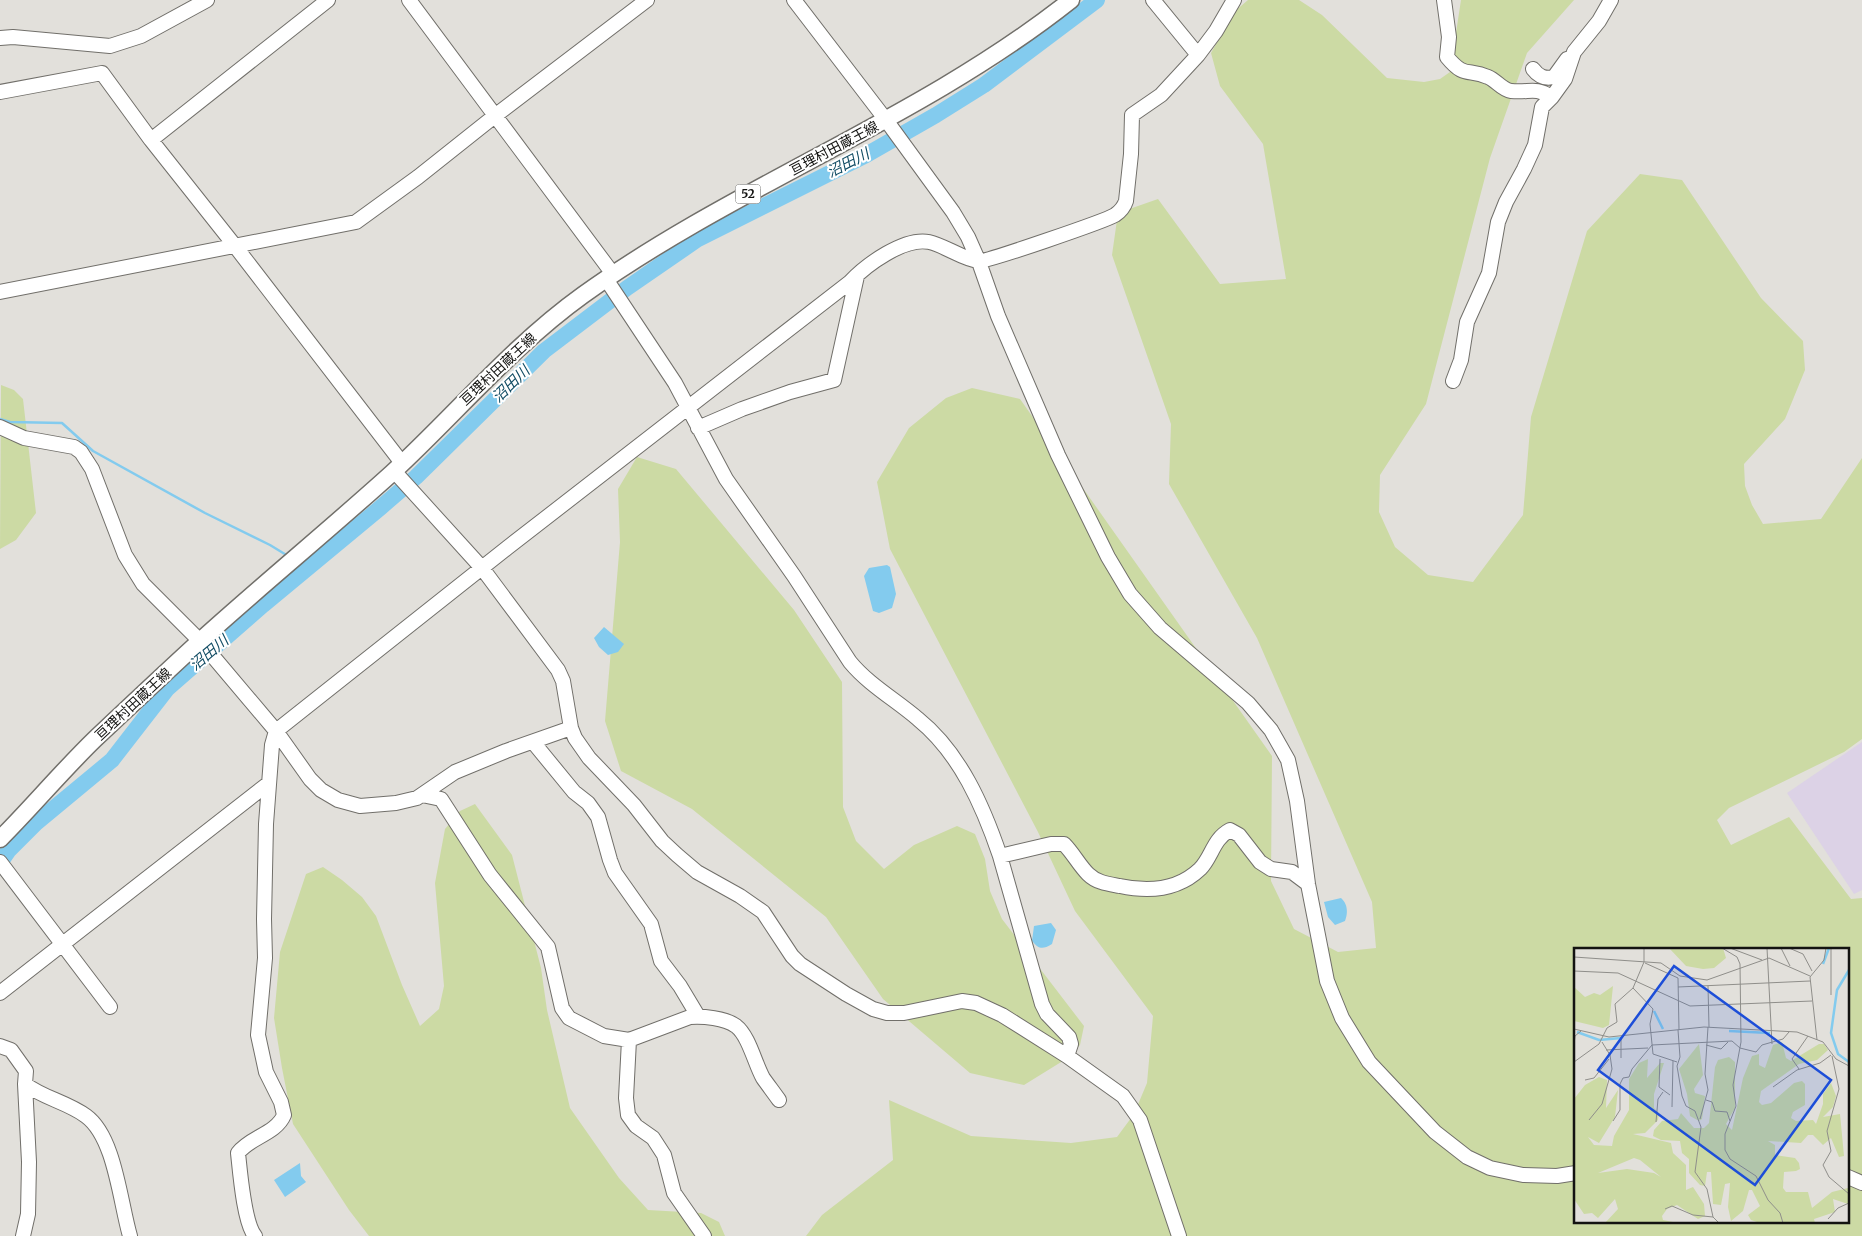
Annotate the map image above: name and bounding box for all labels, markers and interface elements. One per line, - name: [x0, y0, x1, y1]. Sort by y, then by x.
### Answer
- street label: 亘理村田蔵王線: [787, 117, 881, 179]
- water label: 沼田川: [823, 143, 874, 181]
- road number: 52: [736, 184, 760, 203]
- street label: 亘理村田蔵王線: [456, 329, 540, 409]
- water label: 沼田川: [488, 360, 535, 406]
- water label: 沼田川: [185, 630, 234, 674]
- street label: 亘理村田蔵王線: [91, 664, 175, 744]
- inset map: [1574, 948, 1850, 1224]

